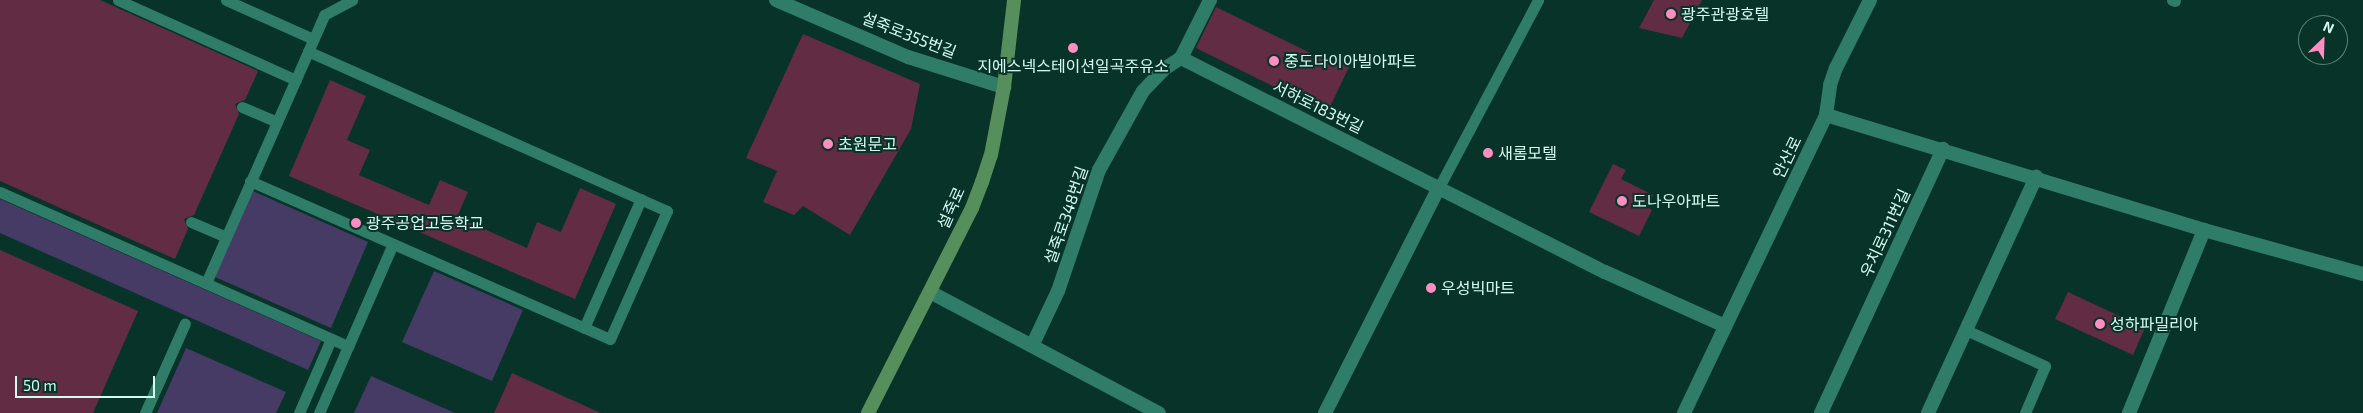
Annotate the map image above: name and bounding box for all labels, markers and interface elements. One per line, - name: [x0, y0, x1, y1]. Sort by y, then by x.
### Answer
- place label: 광주관광호텔: [1681, 4, 1769, 24]
- street label: 설죽로355번길: [859, 8, 959, 62]
- marker: 광주관광호텔: [1665, 8, 1677, 20]
- north arrow: [2298, 15, 2348, 65]
- text: N: [2321, 17, 2337, 37]
- marker: 지에스넥스테이션일곡주유소: [1067, 42, 1079, 54]
- place label: 중도다이아빌아파트: [1284, 51, 1416, 71]
- marker: 중도다이아빌아파트: [1268, 55, 1280, 67]
- place label: 지에스넥스테이션일곡주유소: [977, 56, 1169, 76]
- street label: 서하로183번길: [1269, 77, 1367, 137]
- street label: 안산로: [1769, 133, 1805, 181]
- place label: 초원문고: [838, 134, 897, 154]
- marker: 초원문고: [822, 138, 834, 150]
- place label: 새롬모텔: [1498, 143, 1557, 163]
- marker: 새롬모텔: [1482, 147, 1494, 159]
- street label: 설죽로348번길: [1040, 164, 1092, 266]
- street label: 설죽로: [933, 184, 969, 232]
- street label: 우치로311번길: [1856, 186, 1914, 280]
- place label: 도나우아파트: [1632, 191, 1720, 211]
- marker: 도나우아파트: [1616, 195, 1628, 207]
- place label: 광주공업고등학교: [366, 213, 484, 233]
- marker: 광주공업고등학교: [350, 217, 362, 229]
- place label: 우성빅마트: [1441, 278, 1515, 298]
- marker: 우성빅마트: [1425, 282, 1437, 294]
- place label: 성하파밀리아: [2110, 314, 2198, 334]
- marker: 성하파밀리아: [2094, 318, 2106, 330]
- scale bar: [18, 366, 158, 398]
- text: 50 m: [23, 376, 57, 394]

